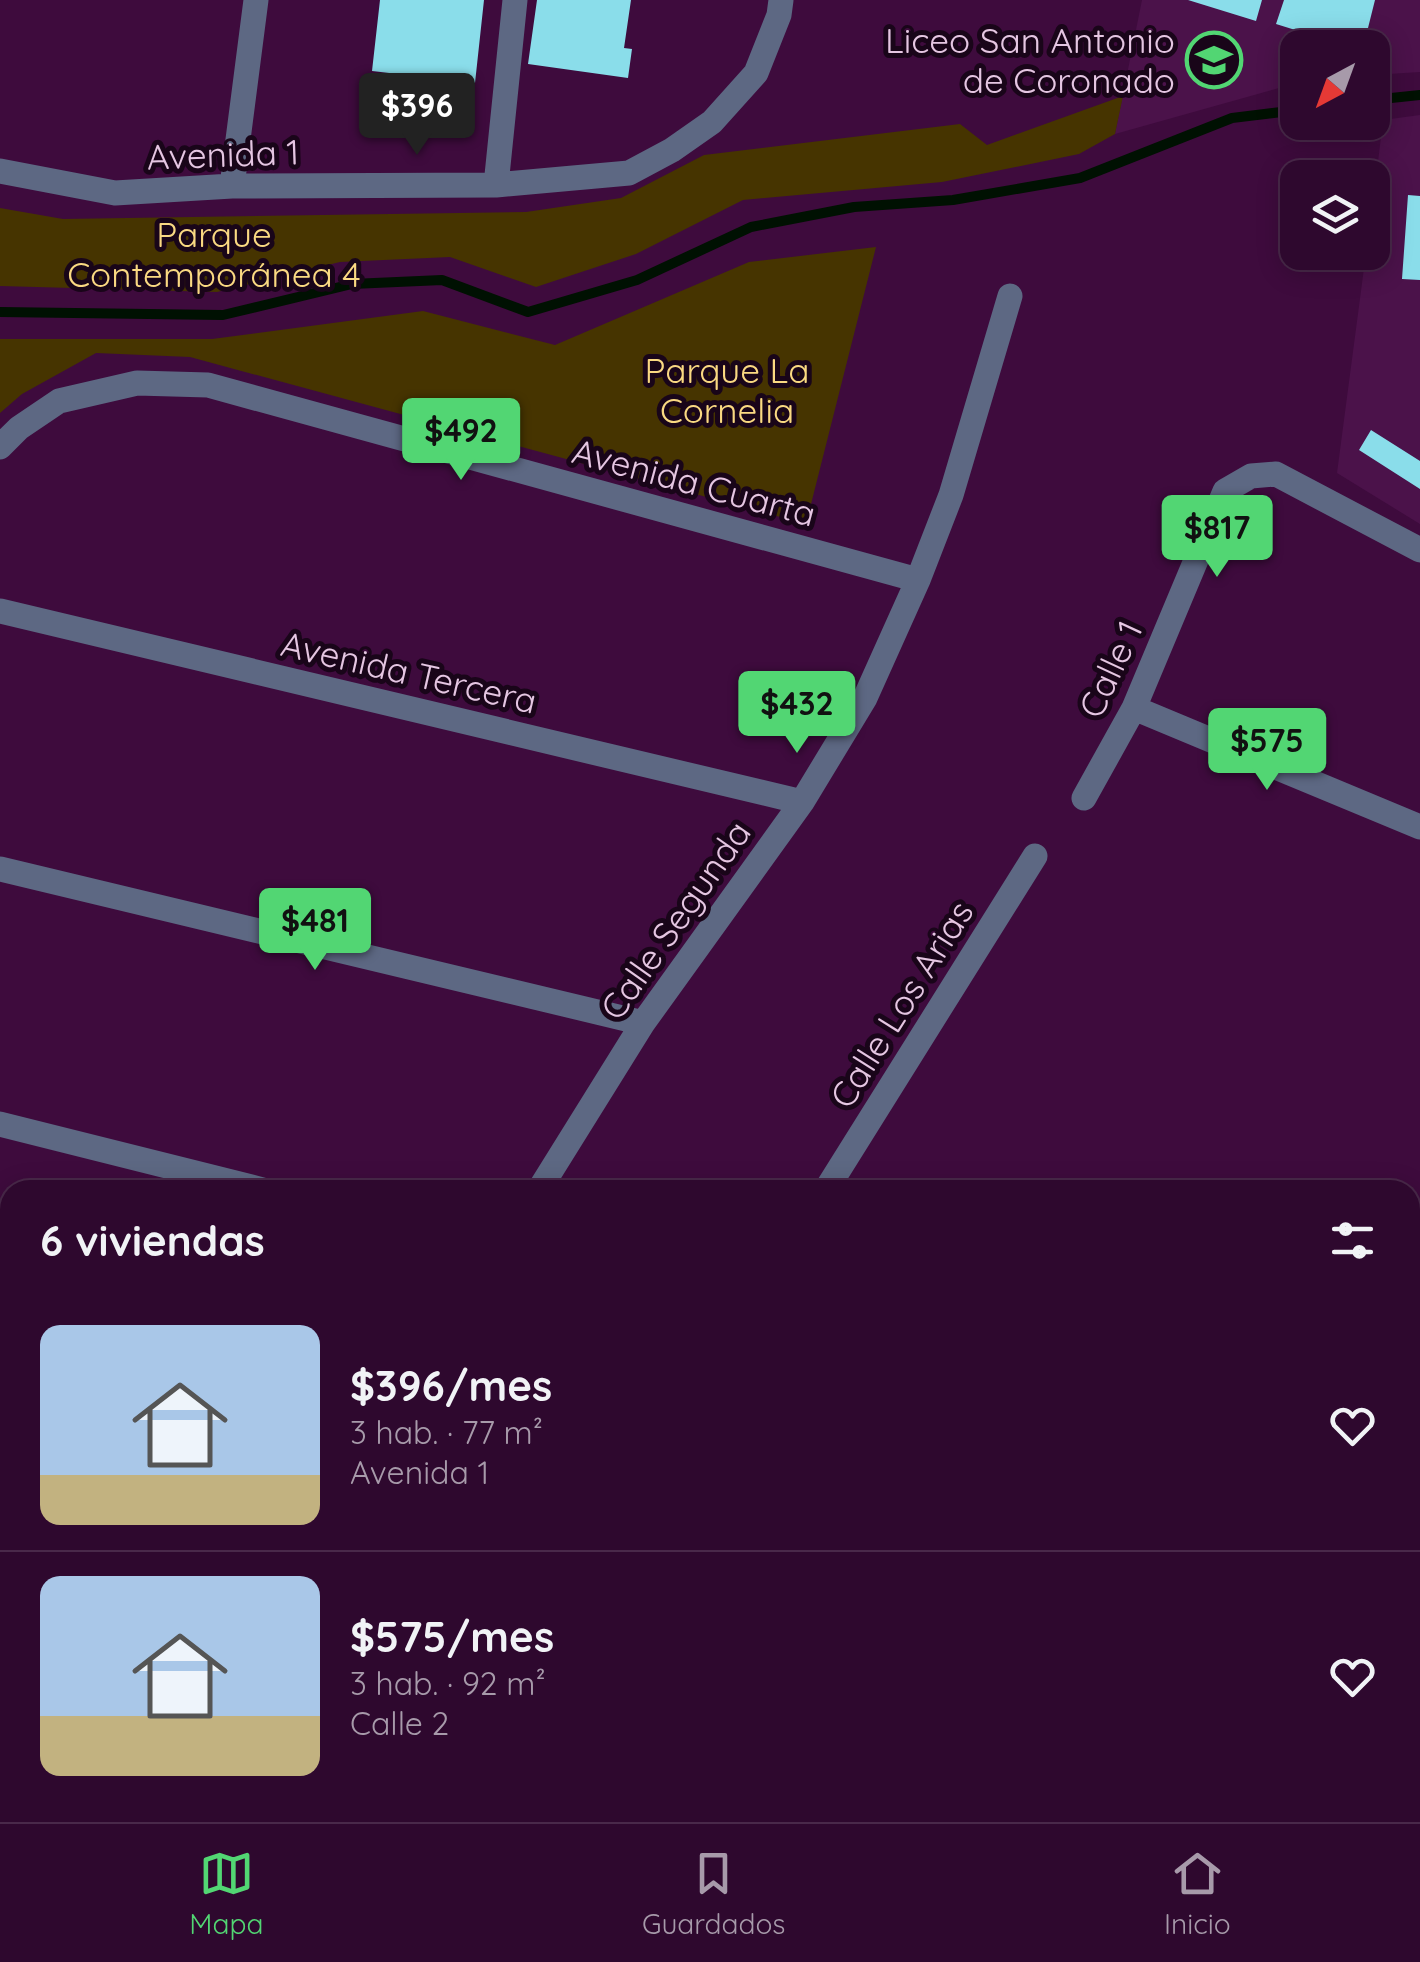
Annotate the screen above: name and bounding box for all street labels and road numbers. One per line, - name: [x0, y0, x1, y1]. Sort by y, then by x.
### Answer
- street label: Avenida 1: [146, 129, 300, 179]
- street label: Avenida Cuarta: [568, 428, 820, 536]
- street label: Calle 1: [1068, 613, 1152, 725]
- street label: Avenida Tercera: [277, 621, 541, 723]
- street label: Calle Segunda: [590, 812, 760, 1028]
- street label: Calle Los Arias: [820, 892, 982, 1116]

